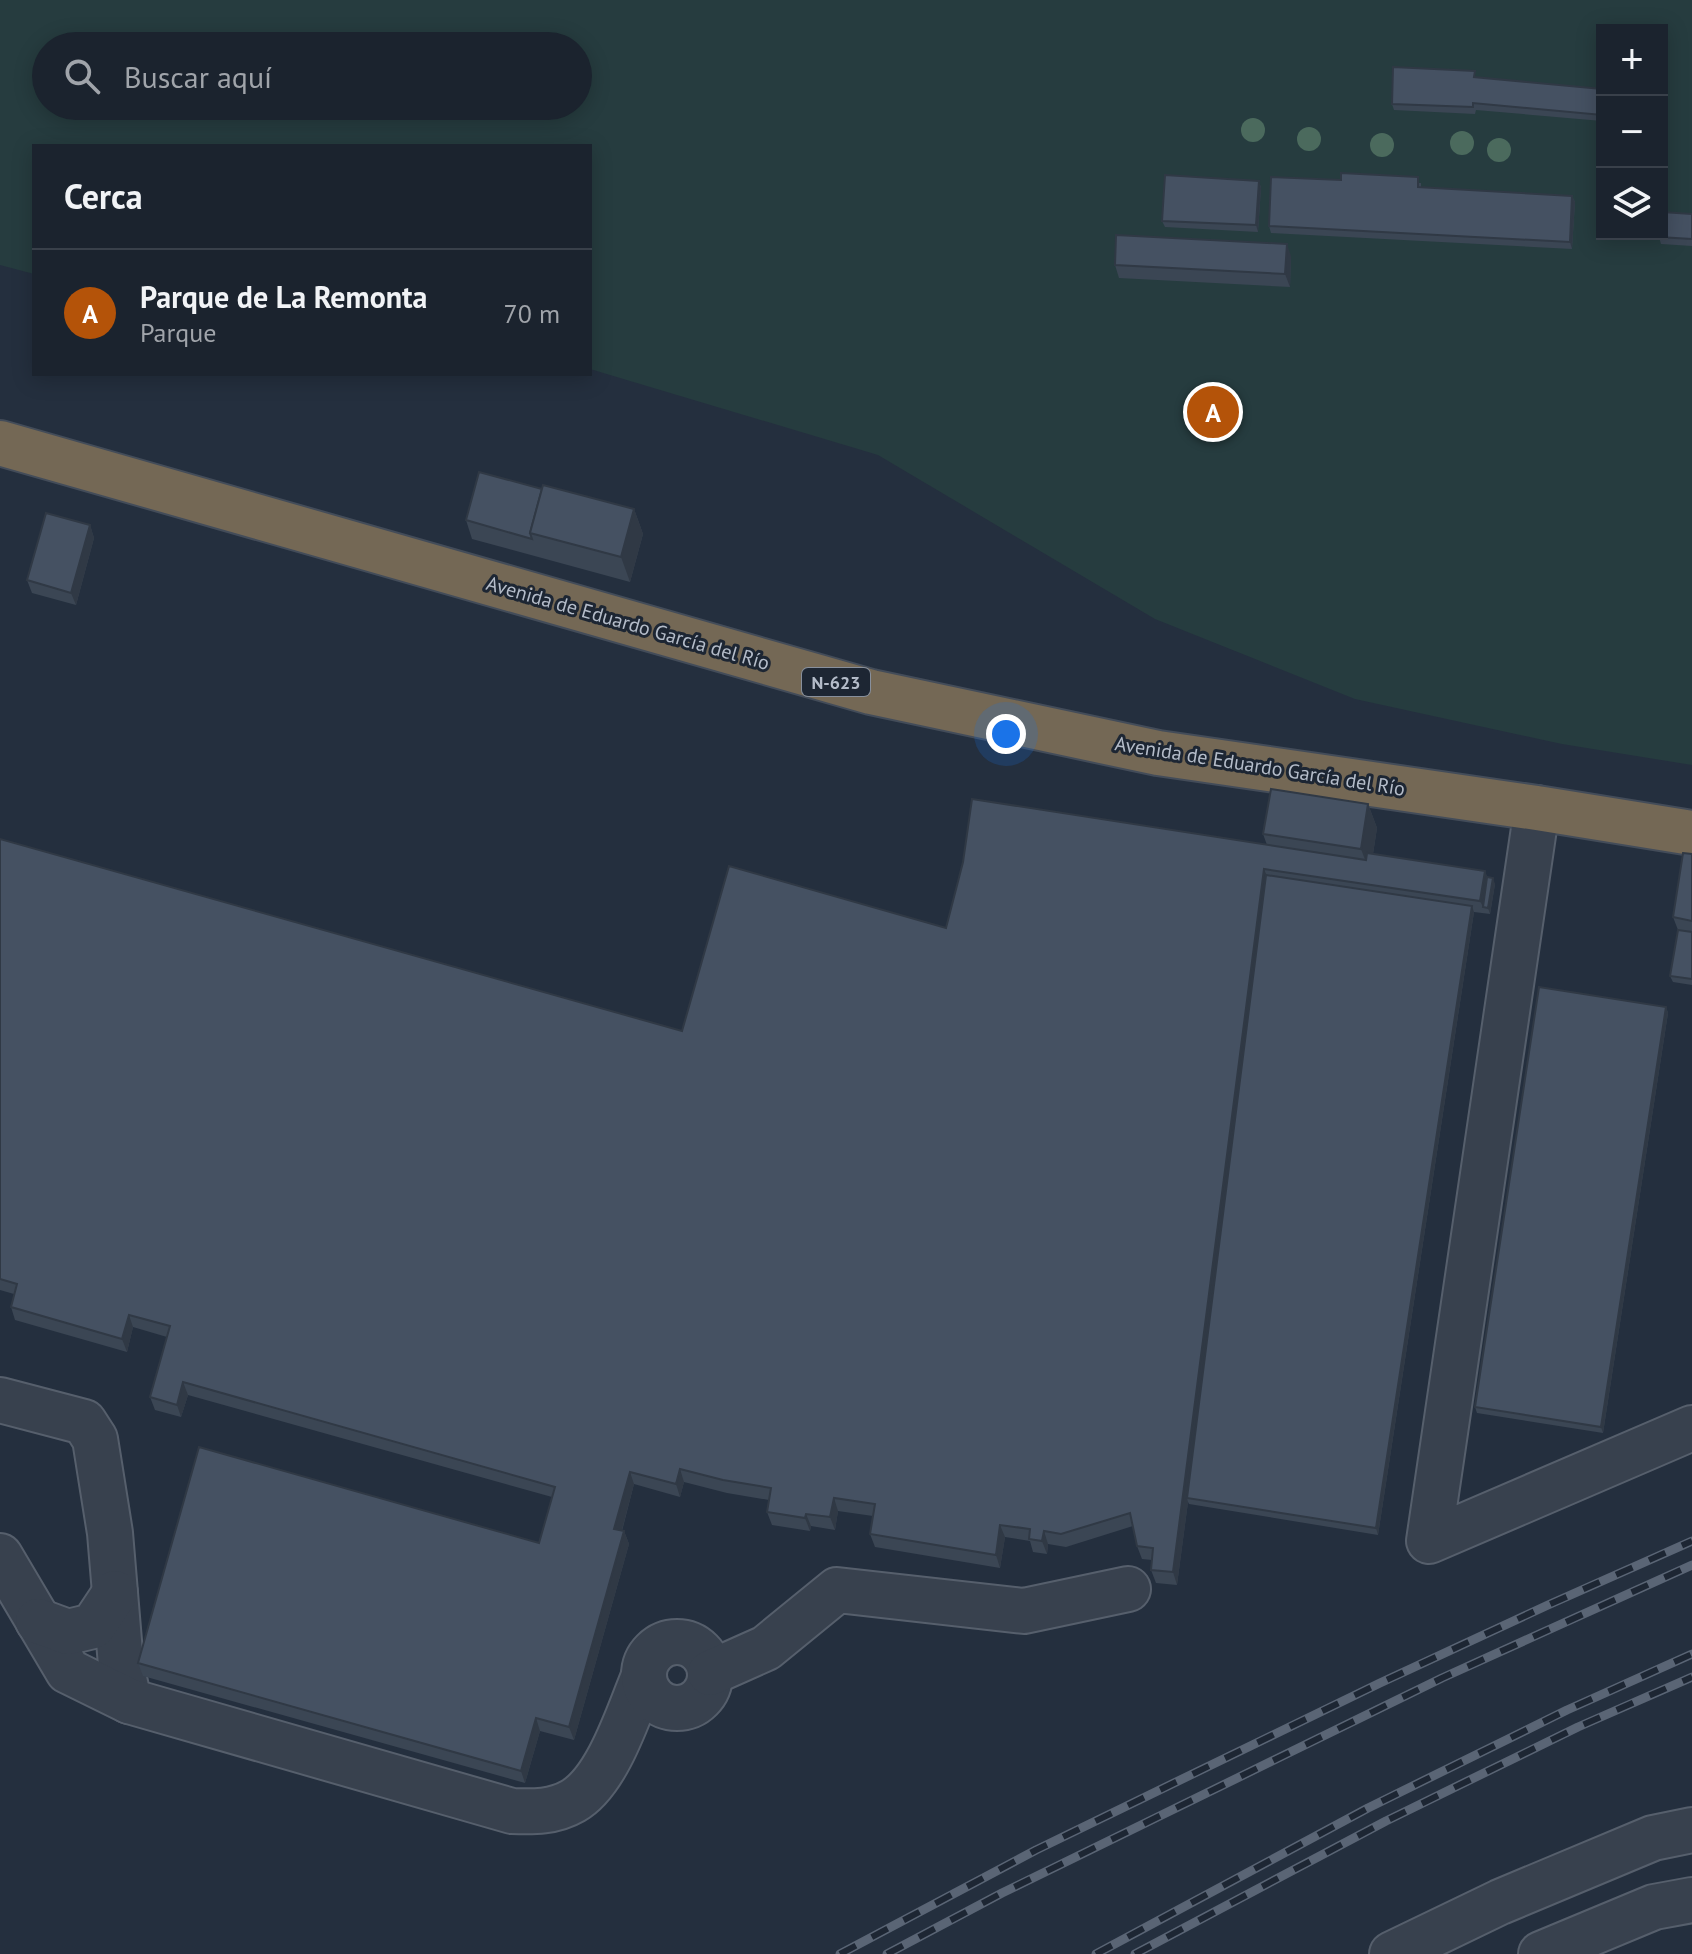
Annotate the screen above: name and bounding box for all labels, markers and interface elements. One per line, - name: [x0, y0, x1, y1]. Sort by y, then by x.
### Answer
- map controls: [1596, 24, 1668, 240]
- button: +: [1596, 24, 1668, 96]
- search box: [32, 32, 592, 120]
- icon: search: [60, 54, 104, 98]
- text: Buscar aquí: [124, 57, 272, 96]
- button: −: [1596, 96, 1668, 168]
- button: layers: [1596, 168, 1668, 240]
- text: Cerca: [64, 174, 143, 218]
- text: Parque de La Remonta: [140, 277, 427, 316]
- text: A: [82, 297, 98, 330]
- text: 70 m: [504, 297, 560, 330]
- text: Parque: [140, 316, 217, 349]
- pin: A: [1187, 382, 1239, 442]
- street label: Avenida de Eduardo García del Río: [483, 570, 773, 676]
- road number: N-623: [802, 668, 870, 696]
- your location: [986, 714, 1026, 754]
- street label: Avenida de Eduardo García del Río: [1113, 730, 1407, 802]

